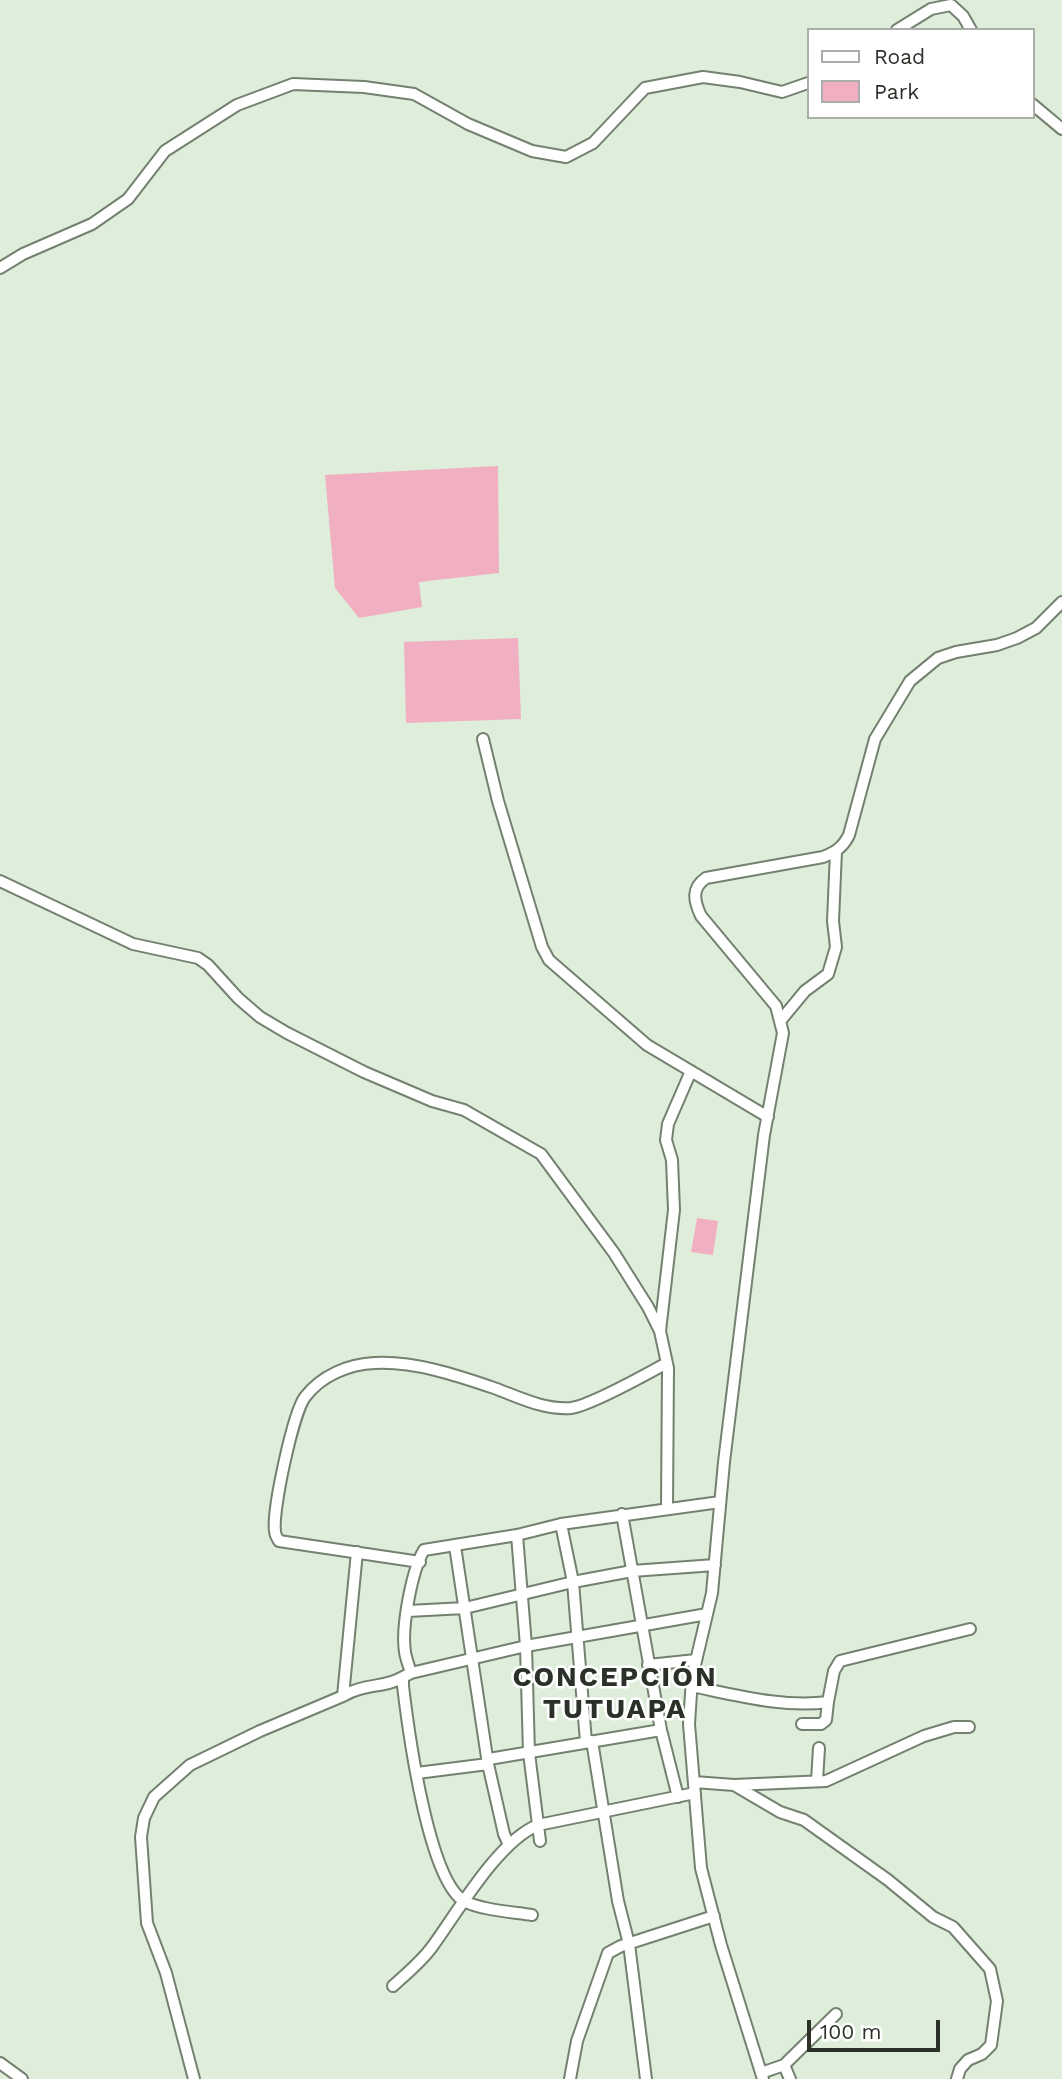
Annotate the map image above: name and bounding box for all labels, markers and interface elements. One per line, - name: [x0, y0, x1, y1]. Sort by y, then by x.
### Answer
- legend: [806, 28, 1034, 119]
- text: Road: [874, 44, 925, 69]
- text: Park: [874, 79, 919, 104]
- district label: CONCEPCIÓN TUTUAPA: [514, 1661, 716, 1727]
- scale bar: [810, 2006, 943, 2050]
- text: 100 m: [820, 2019, 882, 2044]

